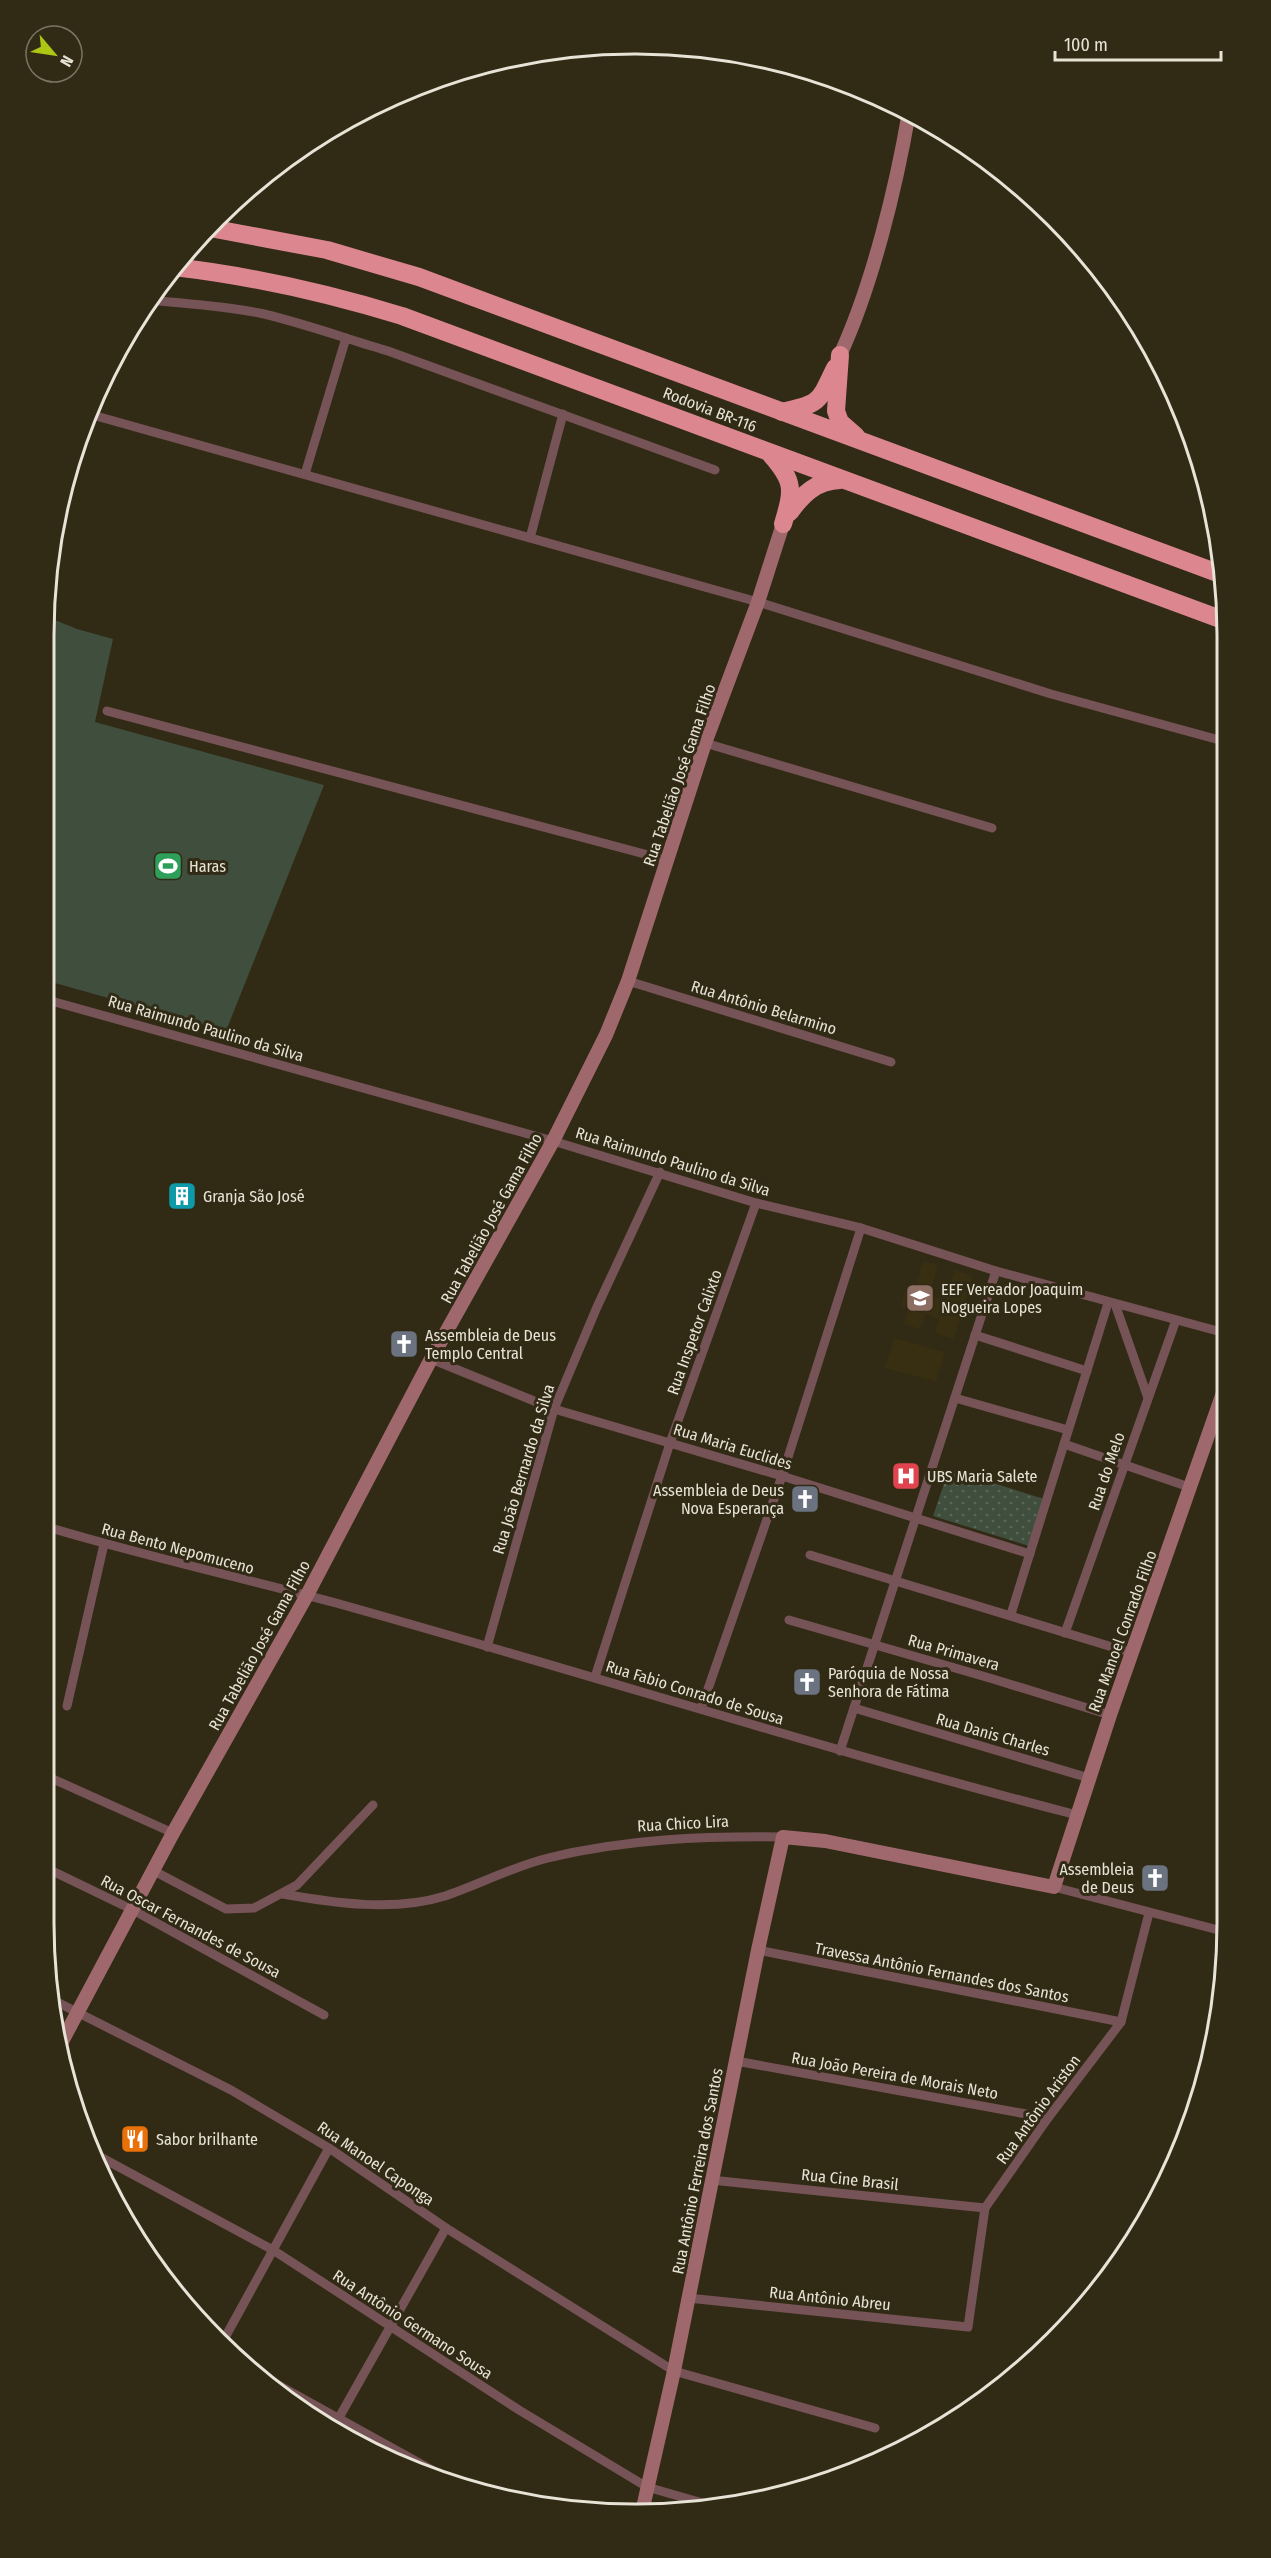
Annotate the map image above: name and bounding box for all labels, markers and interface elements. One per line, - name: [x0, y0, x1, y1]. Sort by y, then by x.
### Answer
- north arrow: [24, 24, 84, 84]
- scale bar: [1055, 24, 1222, 62]
- text: 100 m: [1064, 34, 1108, 56]
- text: N: [56, 52, 77, 70]
- street label: Rodovia BR-116: [660, 383, 759, 436]
- street label: Rua Tabelião José Gama Filho: [639, 681, 720, 869]
- sports icon: Haras: [152, 850, 184, 882]
- place label: Haras: [189, 857, 226, 876]
- street label: Rua Antônio Belarmino: [689, 976, 839, 1039]
- street label: Rua Raimundo Paulino da Silva: [106, 991, 306, 1066]
- street label: Rua Raimundo Paulino da Silva: [573, 1123, 773, 1200]
- street label: Rua Tabelião José Gama Filho: [437, 1130, 546, 1307]
- building icon: Granja São José: [166, 1180, 198, 1212]
- place label: Granja São José: [203, 1187, 305, 1206]
- street label: Rua Inspetor Calixto: [663, 1267, 726, 1397]
- place label: EEF Vereador Joaquim Nogueira Lopes: [941, 1280, 1083, 1317]
- school or university icon: EEF Vereador Joaquim Nogueira Lopes: [904, 1282, 936, 1314]
- place label: Assembleia de Deus Templo Central: [425, 1326, 556, 1363]
- church icon: Assembleia de Deus Templo Central: [388, 1328, 420, 1360]
- street label: Rua João Bernardo da Silva: [489, 1382, 558, 1556]
- street label: Rua Maria Euclides: [671, 1419, 795, 1474]
- street label: Rua do Melo: [1084, 1430, 1129, 1513]
- hospital icon: UBS Maria Salete: [890, 1460, 922, 1492]
- place label: UBS Maria Salete: [927, 1467, 1038, 1486]
- place label: Assembleia de Deus Nova Esperança: [653, 1481, 784, 1518]
- church icon: Assembleia de Deus Nova Esperança: [789, 1483, 821, 1515]
- street label: Rua Bento Nepomuceno: [99, 1519, 256, 1578]
- street label: Rua Manoel Conrado Filho: [1084, 1548, 1161, 1715]
- street label: Rua Tabelião José Gama Filho: [205, 1557, 314, 1734]
- street label: Rua Primavera: [906, 1630, 1002, 1675]
- street label: Rua Fabio Conrado de Sousa: [604, 1656, 786, 1729]
- place label: Paróquia de Nossa Senhora de Fátima: [828, 1664, 950, 1701]
- church icon: Paróquia de Nossa Senhora de Fátima: [791, 1666, 823, 1698]
- street label: Rua Danis Charles: [934, 1709, 1052, 1760]
- street label: Rua Chico Lira: [637, 1812, 730, 1835]
- place label: Assembleia de Deus: [1059, 1860, 1134, 1897]
- church icon: Assembleia de Deus: [1139, 1862, 1171, 1894]
- street label: Rua Oscar Fernandes de Sousa: [98, 1871, 284, 1982]
- street label: Travessa Antônio Fernandes dos Santos: [813, 1939, 1071, 2006]
- street label: Rua João Pereira de Morais Neto: [790, 2048, 1000, 2103]
- street label: Rua Antônio Ariston: [992, 2051, 1084, 2168]
- street label: Rua Antônio Ferreira dos Santos: [668, 2066, 727, 2276]
- street label: Rua Manoel Caponga: [314, 2117, 438, 2210]
- restaurant icon: Sabor brilhante: [119, 2123, 151, 2155]
- place label: Sabor brilhante: [156, 2130, 258, 2149]
- street label: Rua Cine Brasil: [800, 2165, 899, 2194]
- street label: Rua Antônio Germano Sousa: [329, 2266, 496, 2383]
- street label: Rua Antônio Abreu: [768, 2283, 892, 2314]

